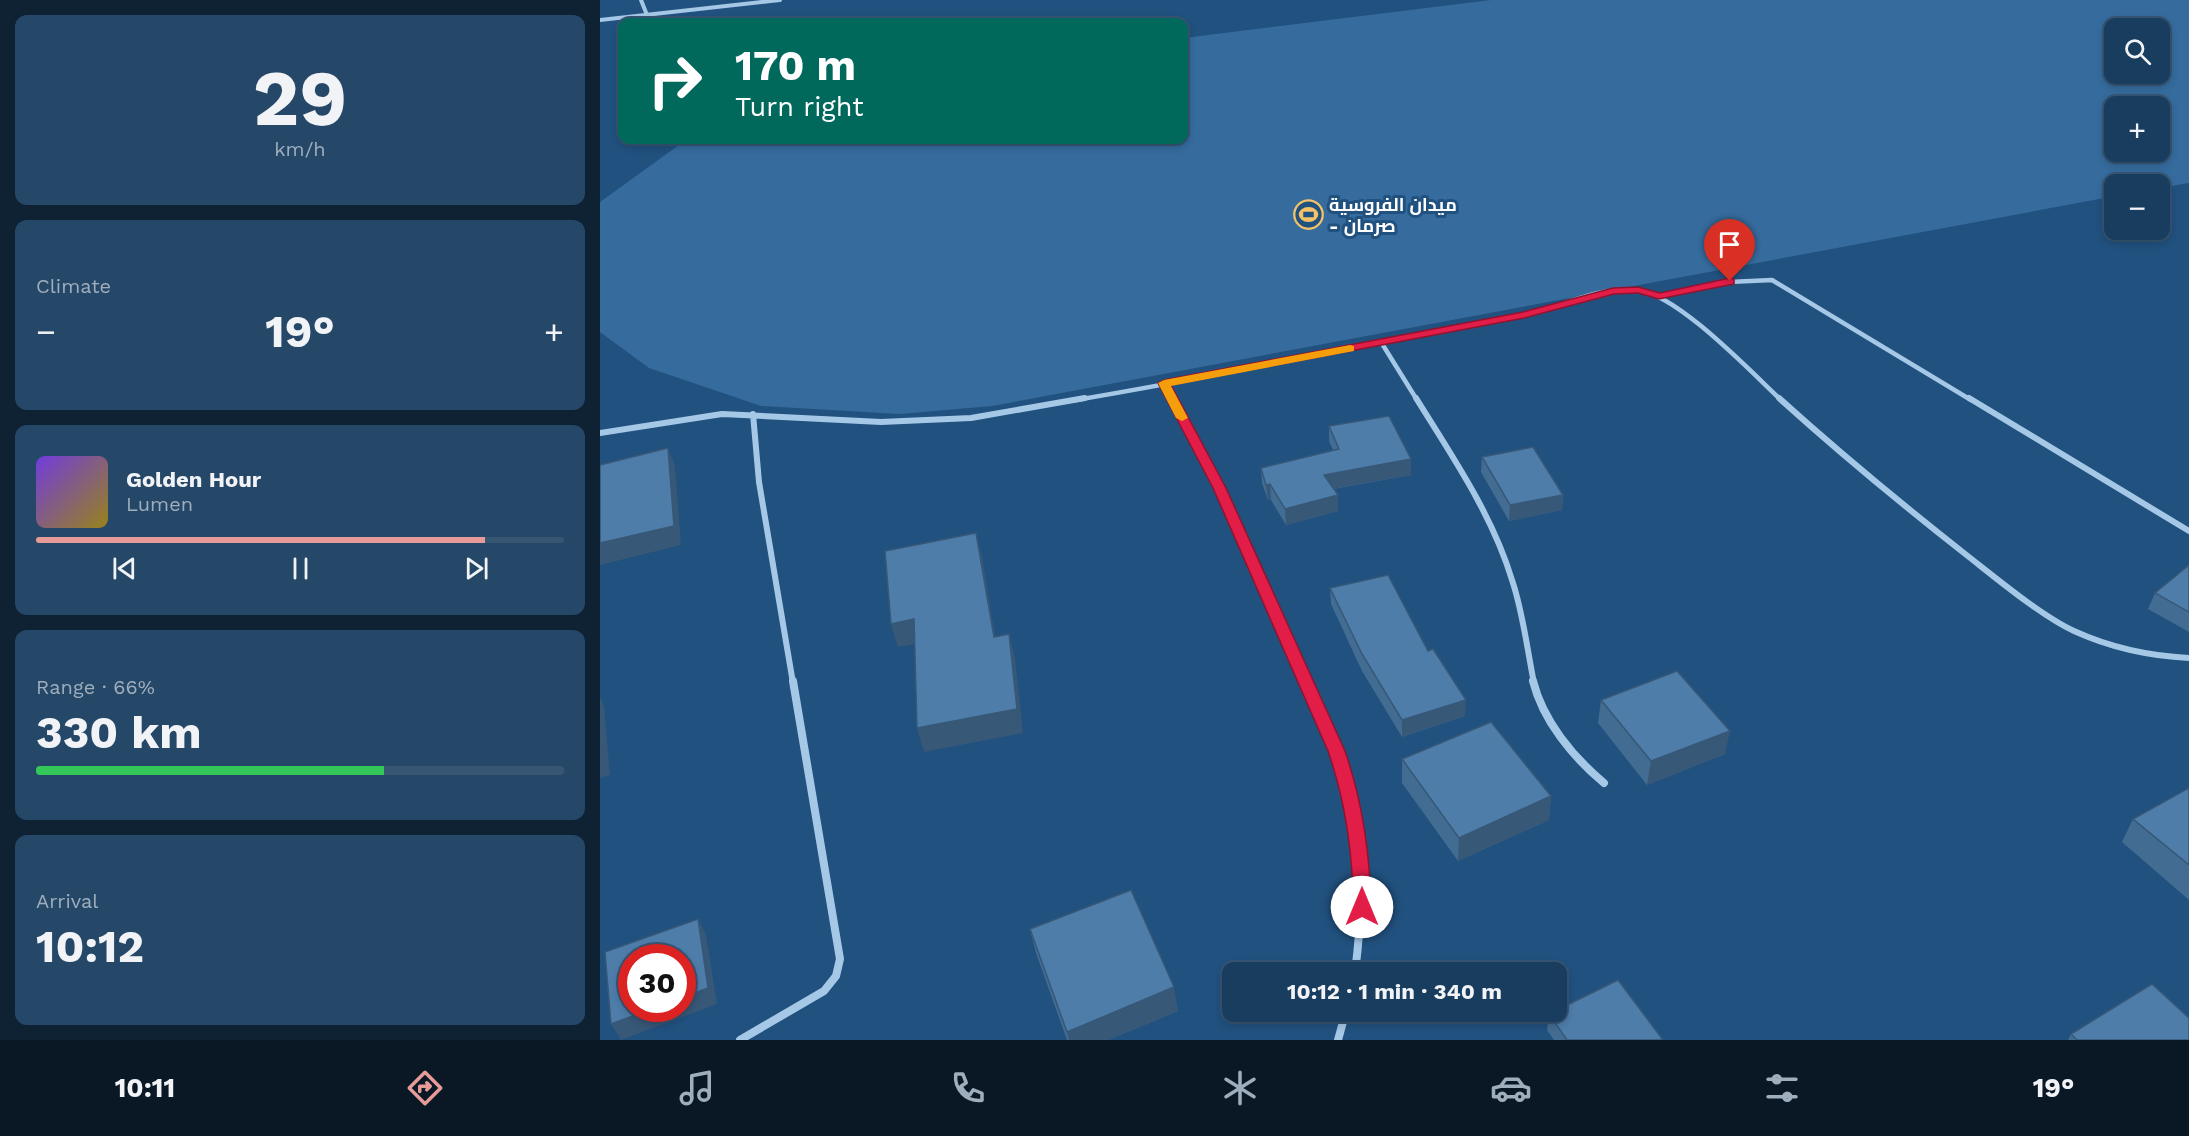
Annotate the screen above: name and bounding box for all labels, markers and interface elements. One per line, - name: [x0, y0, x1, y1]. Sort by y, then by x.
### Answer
- map controls: [2104, 18, 2170, 240]
- button: search: [2104, 18, 2170, 84]
- text: 170 m: [735, 41, 856, 90]
- icon: right: [636, 42, 714, 120]
- text: 29: [253, 52, 347, 144]
- text: Turn right: [735, 91, 864, 123]
- button: +: [2104, 96, 2170, 162]
- text: km/h: [274, 137, 326, 161]
- button: −: [2104, 174, 2170, 240]
- place label: ميدان الفروسية - صرمان: [1329, 194, 1457, 237]
- sports icon: ميدان الفروسية - صرمان: [1292, 198, 1324, 230]
- pin: [1704, 219, 1755, 281]
- icon: arrive: [1713, 228, 1746, 261]
- text: Climate: [36, 274, 111, 298]
- text: 19°: [265, 305, 335, 358]
- text: −: [36, 312, 56, 351]
- text: +: [544, 312, 564, 351]
- text: Golden Hour: [126, 467, 261, 492]
- text: Lumen: [126, 492, 193, 516]
- icon: previous: [108, 552, 141, 585]
- icon: pause: [284, 552, 317, 585]
- icon: next: [460, 552, 493, 585]
- text: Range · 66%: [36, 675, 155, 699]
- text: 330 km: [36, 706, 202, 759]
- position arrow: [1330, 875, 1394, 939]
- text: Arrival: [36, 889, 98, 913]
- text: 10:12: [36, 920, 144, 973]
- speed limit sign: 30: [618, 944, 696, 1022]
- text: 10:12 · 1 min · 340 m: [1287, 979, 1502, 1004]
- icon: directions: [404, 1067, 446, 1109]
- icon: music: [676, 1067, 718, 1109]
- icon: phone: [947, 1067, 989, 1109]
- icon: climate: [1219, 1067, 1261, 1109]
- icon: car: [1490, 1067, 1532, 1109]
- icon: filters: [1761, 1067, 1803, 1109]
- text: 10:11: [115, 1072, 175, 1104]
- text: 19°: [2033, 1072, 2074, 1104]

